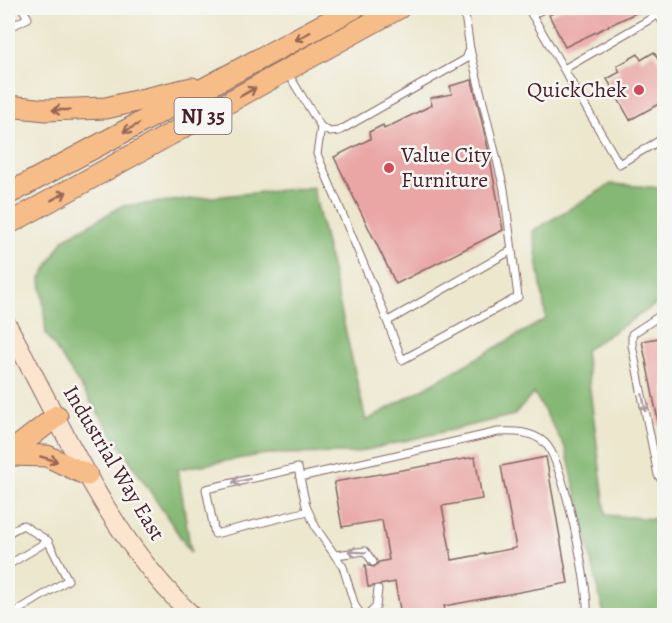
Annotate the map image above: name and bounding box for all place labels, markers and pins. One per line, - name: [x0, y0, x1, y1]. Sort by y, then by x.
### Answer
- place label: QuickChek: [527, 75, 627, 105]
- marker: QuickChek: [632, 83, 646, 97]
- place label: Value City Furniture: [400, 140, 491, 195]
- marker: Value City Furniture: [382, 161, 396, 175]

